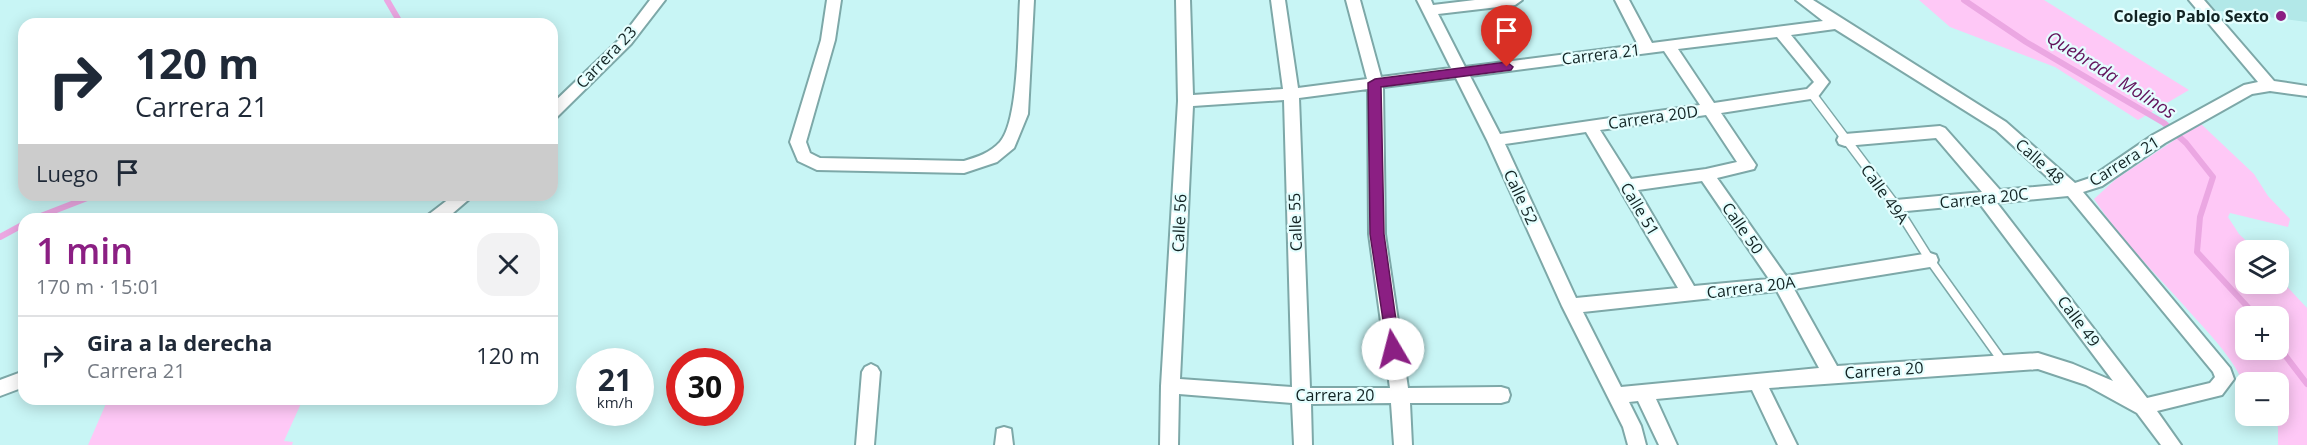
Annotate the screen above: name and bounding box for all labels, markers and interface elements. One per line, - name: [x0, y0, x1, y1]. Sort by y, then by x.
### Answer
- pin: [1481, 5, 1532, 67]
- place label: Colegio Pablo Sexto: [2113, 5, 2269, 27]
- marker: Colegio Pablo Sexto: [2274, 9, 2288, 23]
- icon: arrive: [1490, 14, 1523, 47]
- street label: Carrera 23: [571, 21, 641, 93]
- water label: Quebrada Molinos: [2043, 25, 2181, 124]
- text: 120 m: [135, 34, 259, 91]
- street label: Carrera 21: [1560, 38, 1642, 70]
- icon: right: [36, 42, 114, 120]
- text: Carrera 21: [135, 88, 268, 125]
- street label: Carrera 20D: [1607, 100, 1699, 134]
- street label: Carrera 21: [2085, 131, 2163, 191]
- street label: Calle 48: [2011, 133, 2069, 189]
- icon: arrive: [111, 156, 144, 189]
- text: Luego: [36, 158, 99, 188]
- street label: Calle 49A: [1856, 160, 1915, 229]
- street label: Calle 52: [1499, 166, 1543, 228]
- street label: Calle 51: [1616, 178, 1664, 240]
- street label: Carrera 20C: [1939, 182, 2029, 214]
- street label: Calle 55: [1283, 192, 1307, 252]
- street label: Calle 56: [1166, 193, 1192, 253]
- street label: Calle 50: [1717, 198, 1769, 258]
- text: 1 min: [36, 226, 133, 275]
- button: close: [477, 233, 540, 296]
- map controls: [2235, 240, 2289, 426]
- button: layers: [2235, 240, 2289, 294]
- street label: Carrera 20A: [1705, 271, 1797, 303]
- text: 170 m · 15:01: [36, 273, 161, 300]
- street label: Calle 49: [2053, 291, 2105, 351]
- button: +: [2235, 306, 2289, 360]
- position arrow: [1361, 317, 1425, 381]
- text: Gira a la derecha: [87, 327, 272, 357]
- icon: right: [36, 339, 69, 372]
- text: 120 m: [476, 340, 540, 370]
- speed limit sign: 30: [666, 348, 744, 426]
- street label: Carrera 20: [1844, 356, 1924, 384]
- text: Carrera 21: [87, 357, 186, 384]
- text: 21: [598, 359, 632, 400]
- button: −: [2235, 372, 2289, 426]
- street label: Carrera 20: [1296, 384, 1374, 406]
- text: km/h: [597, 392, 633, 412]

